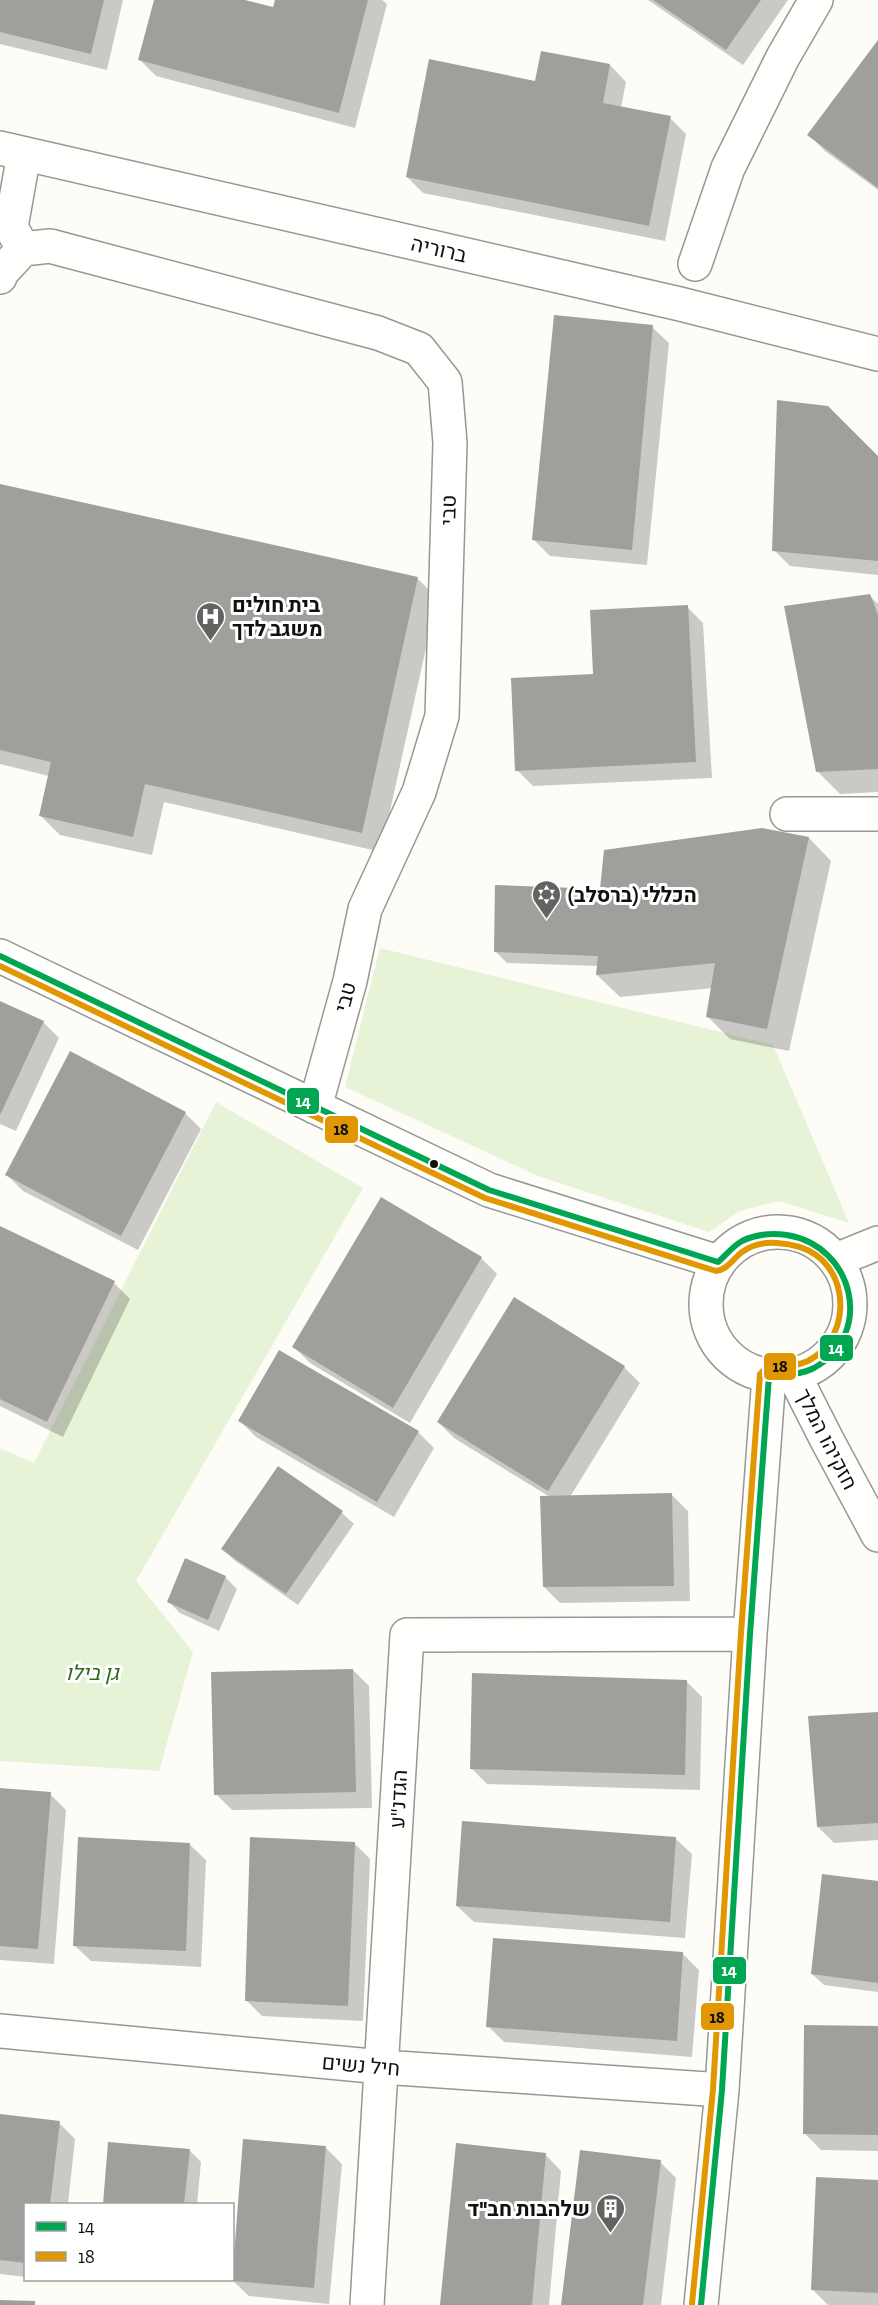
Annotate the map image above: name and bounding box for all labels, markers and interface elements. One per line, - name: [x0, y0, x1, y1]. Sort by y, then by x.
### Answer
- street label: ברוריה: [409, 230, 469, 268]
- street label: טבי: [435, 494, 461, 526]
- place label: בית חולים משגב לדך: [232, 592, 323, 641]
- hospital icon: בית חולים משגב לדך: [195, 600, 227, 642]
- synagogue icon: הכללי (ברסלב): [531, 878, 563, 920]
- place label: הכללי (ברסלב): [568, 882, 697, 907]
- street label: טבי: [329, 979, 361, 1015]
- line badge: 14: [286, 1087, 320, 1115]
- text: 14: [295, 1092, 311, 1111]
- line badge: 18: [324, 1115, 359, 1144]
- text: 18: [333, 1120, 349, 1139]
- unlabelled marker: [428, 1158, 440, 1170]
- line badge: 14: [819, 1334, 854, 1362]
- text: 14: [828, 1339, 844, 1358]
- line badge: 18: [763, 1352, 797, 1381]
- text: 18: [772, 1357, 788, 1376]
- street label: חזקיהו המלך: [791, 1384, 863, 1494]
- park label: גן בילו: [65, 1660, 120, 1685]
- street label: הגדנ"ע: [384, 1769, 412, 1829]
- line badge: 14: [712, 1956, 747, 1985]
- text: 14: [721, 1961, 737, 1980]
- line badge: 18: [700, 2002, 735, 2031]
- text: 18: [709, 2008, 725, 2027]
- street label: חיל נשים: [321, 2049, 401, 2081]
- building icon: שלהבות חב"ד: [595, 2192, 627, 2234]
- place label: שלהבות חב"ד: [467, 2196, 590, 2221]
- legend: [24, 2203, 234, 2281]
- text: 14: [78, 2216, 95, 2238]
- text: 18: [78, 2246, 95, 2268]

